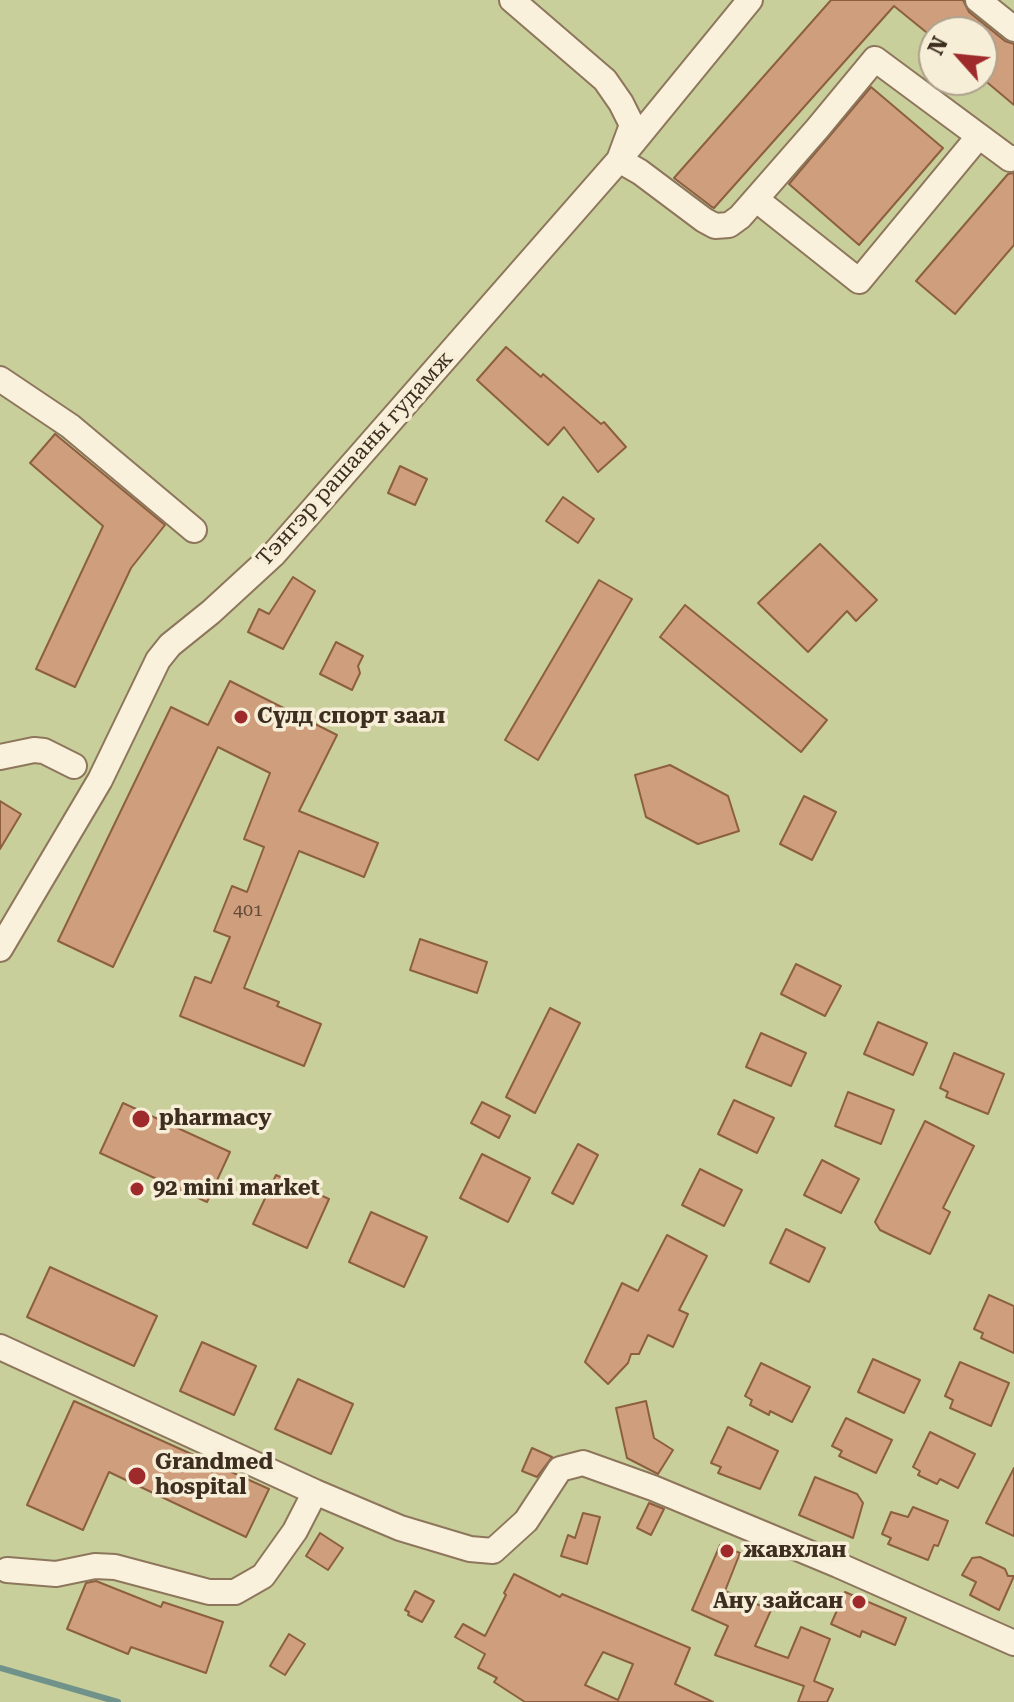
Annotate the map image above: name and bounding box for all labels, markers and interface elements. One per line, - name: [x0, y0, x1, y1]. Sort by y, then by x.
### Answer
- north arrow: [918, 16, 998, 96]
- text: N: [923, 33, 953, 59]
- street label: Тэнгэр рашааны гудамж: [251, 346, 459, 572]
- place label: Сүлд спорт заал: [257, 704, 445, 730]
- marker: Сүлд спорт заал: [232, 708, 250, 726]
- house number: 401: [233, 900, 263, 922]
- place label: pharmacy: [159, 1106, 272, 1132]
- marker: pharmacy: [130, 1108, 152, 1130]
- place label: 92 mini market: [153, 1176, 320, 1202]
- marker: 92 mini market: [128, 1180, 146, 1198]
- place label: Grandmed hospital: [155, 1450, 273, 1502]
- marker: Grandmed hospital: [126, 1465, 148, 1487]
- place label: жавхлан: [743, 1538, 846, 1564]
- marker: жавхлан: [718, 1542, 736, 1560]
- place label: Ану зайсан: [713, 1589, 843, 1615]
- marker: Ану зайсан: [850, 1593, 868, 1611]

